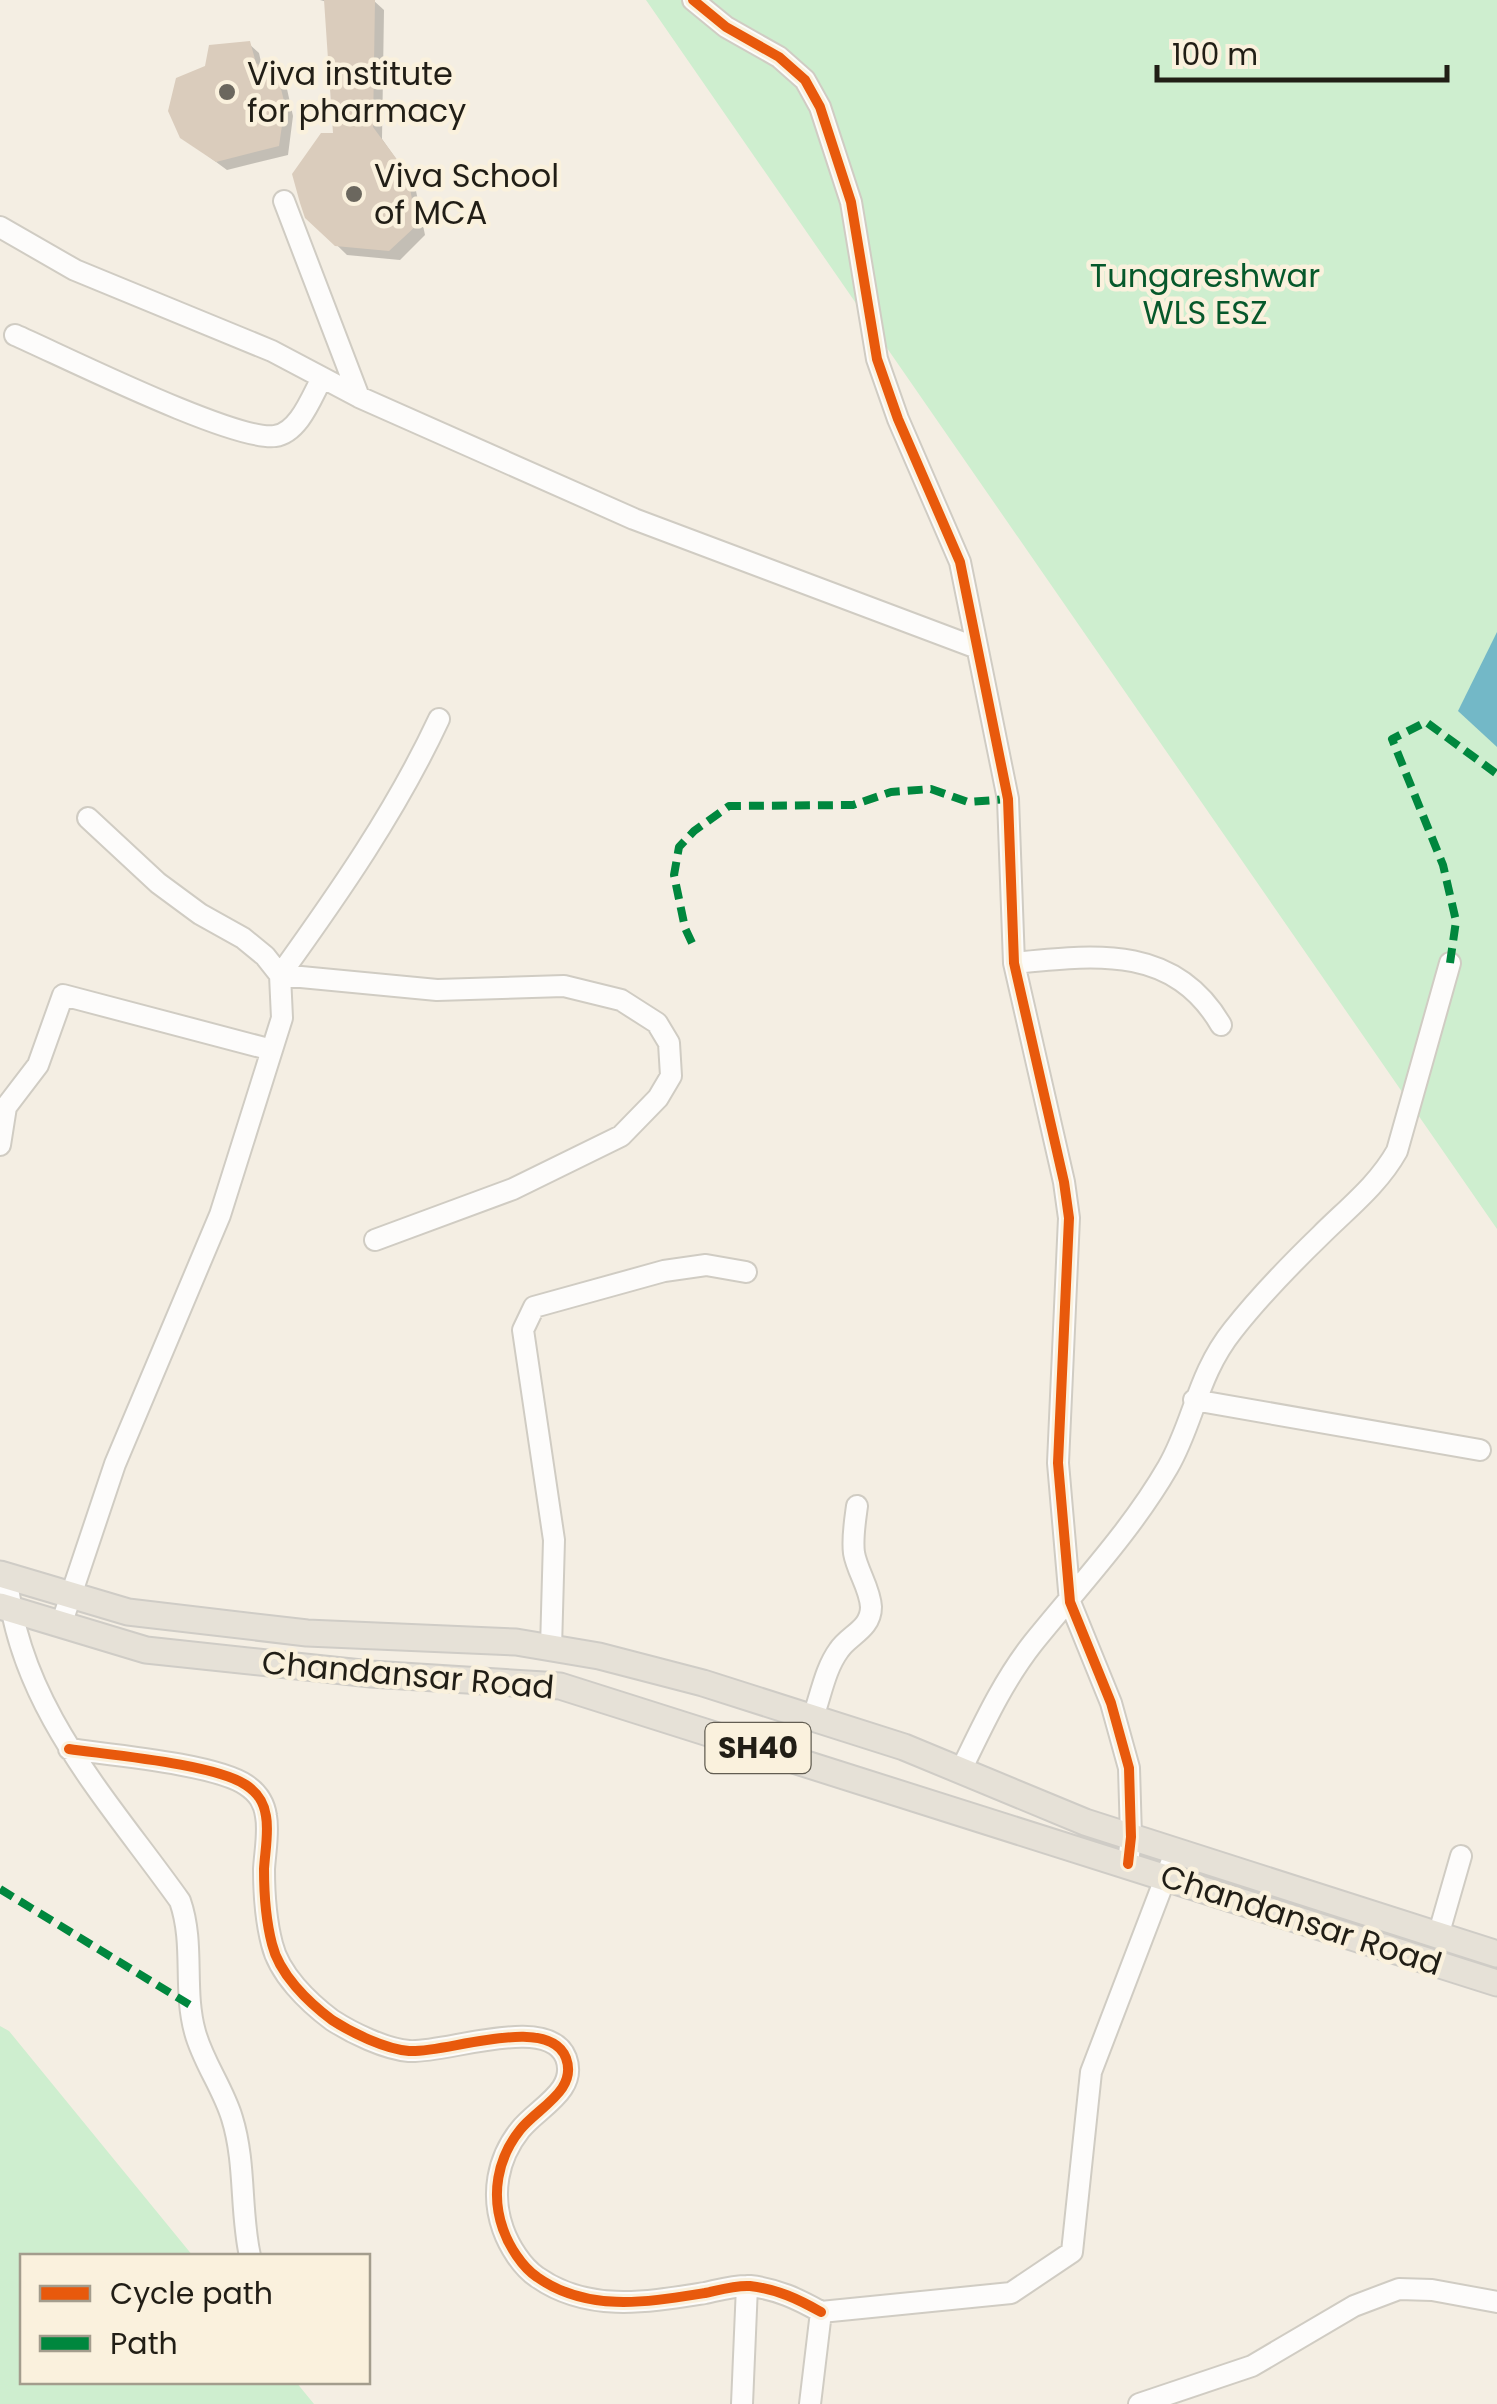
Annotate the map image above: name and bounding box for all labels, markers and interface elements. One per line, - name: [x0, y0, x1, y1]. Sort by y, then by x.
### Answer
- scale bar: [1157, 20, 1447, 82]
- text: 100 m: [1172, 33, 1258, 76]
- place label: Viva institute for pharmacy: [247, 51, 466, 133]
- marker: Viva institute for pharmacy: [216, 81, 238, 103]
- place label: Viva School of MCA: [374, 153, 559, 235]
- marker: Viva School of MCA: [343, 183, 365, 205]
- park label: Tungareshwar WLS ESZ: [1090, 253, 1320, 335]
- street label: Chandansar Road: [260, 1639, 556, 1710]
- road number: SH40: [706, 1723, 810, 1773]
- street label: Chandansar Road: [1155, 1853, 1447, 1986]
- legend: [20, 2254, 370, 2384]
- text: Cycle path: [110, 2272, 273, 2315]
- text: Path: [110, 2322, 178, 2365]

